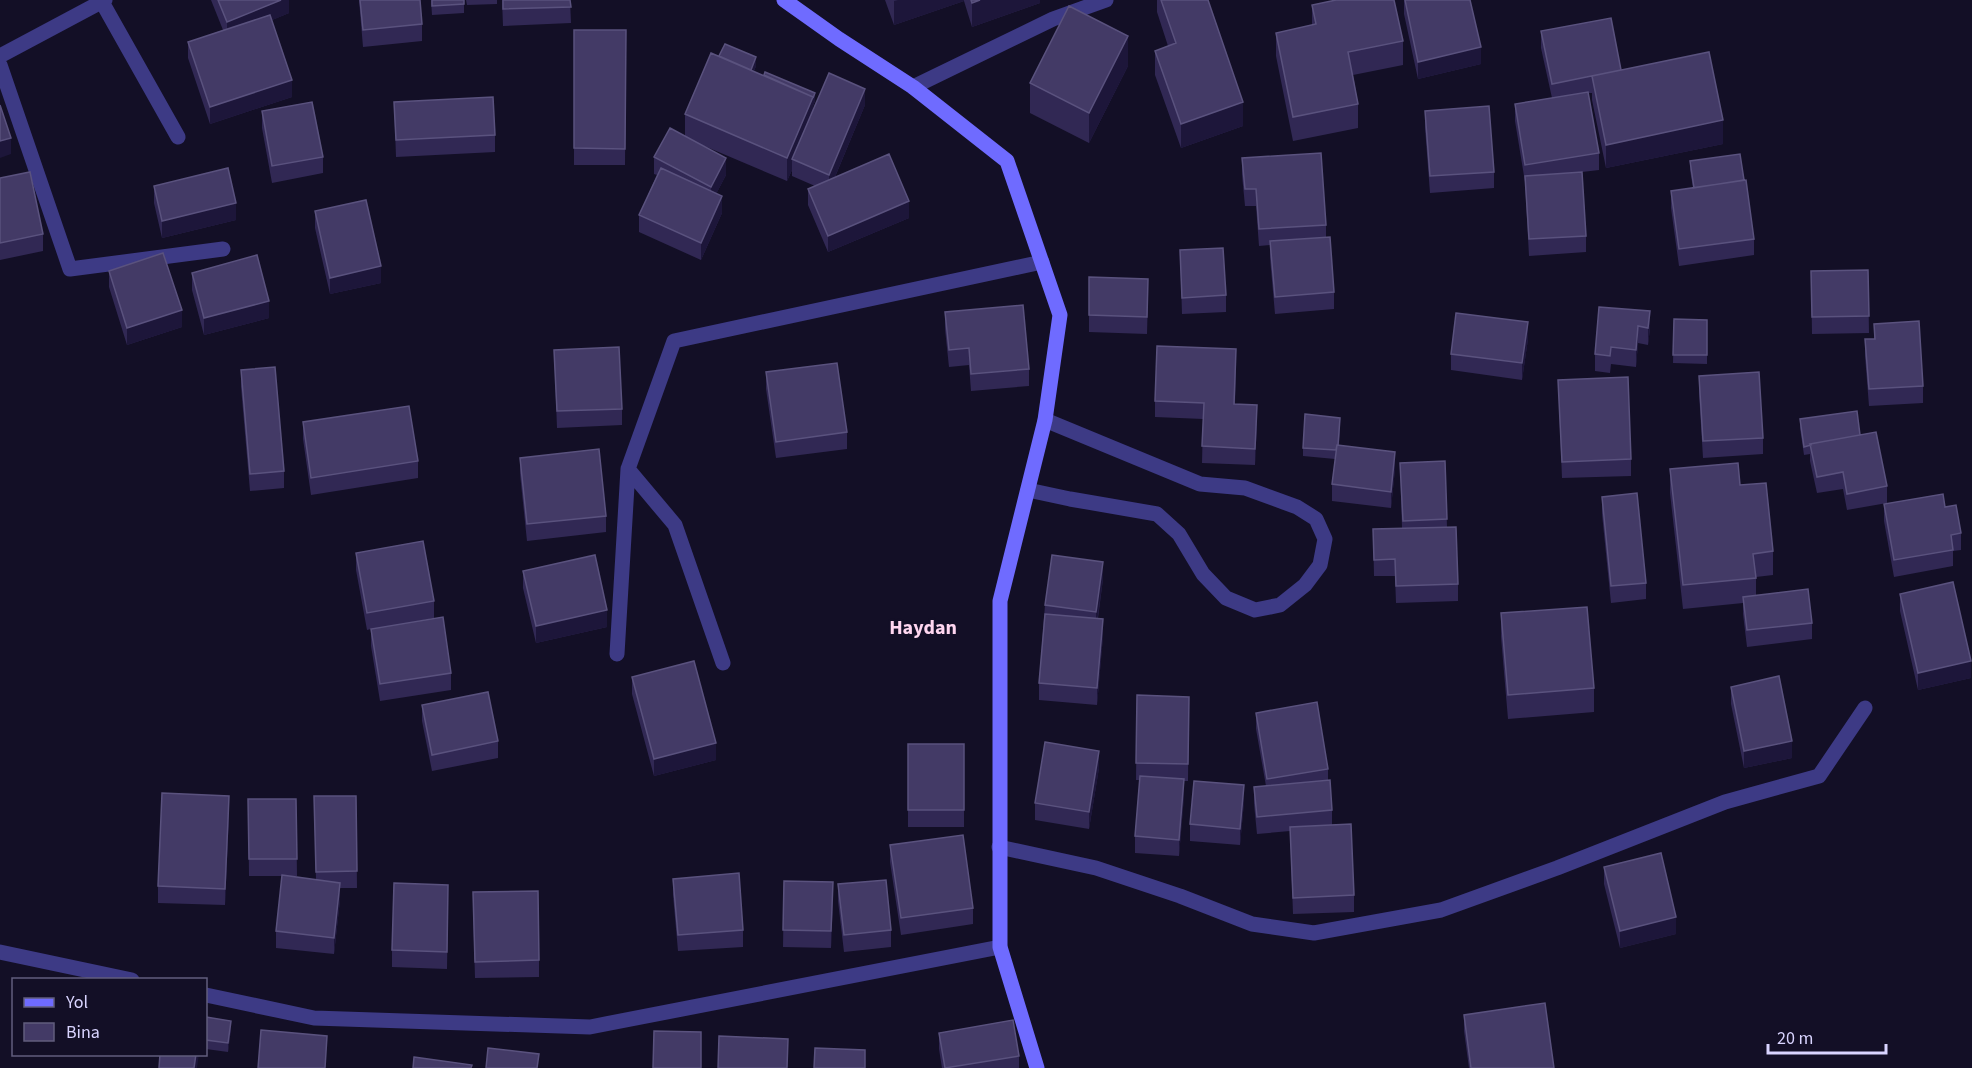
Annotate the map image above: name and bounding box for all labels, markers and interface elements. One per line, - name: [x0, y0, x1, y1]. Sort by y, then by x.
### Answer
- district label: Haydan: [889, 614, 957, 642]
- legend: [12, 978, 207, 1056]
- text: Yol: [65, 990, 88, 1015]
- scale bar: [1768, 1017, 1886, 1055]
- text: Bina: [66, 1020, 100, 1045]
- text: 20 m: [1777, 1026, 1813, 1051]

